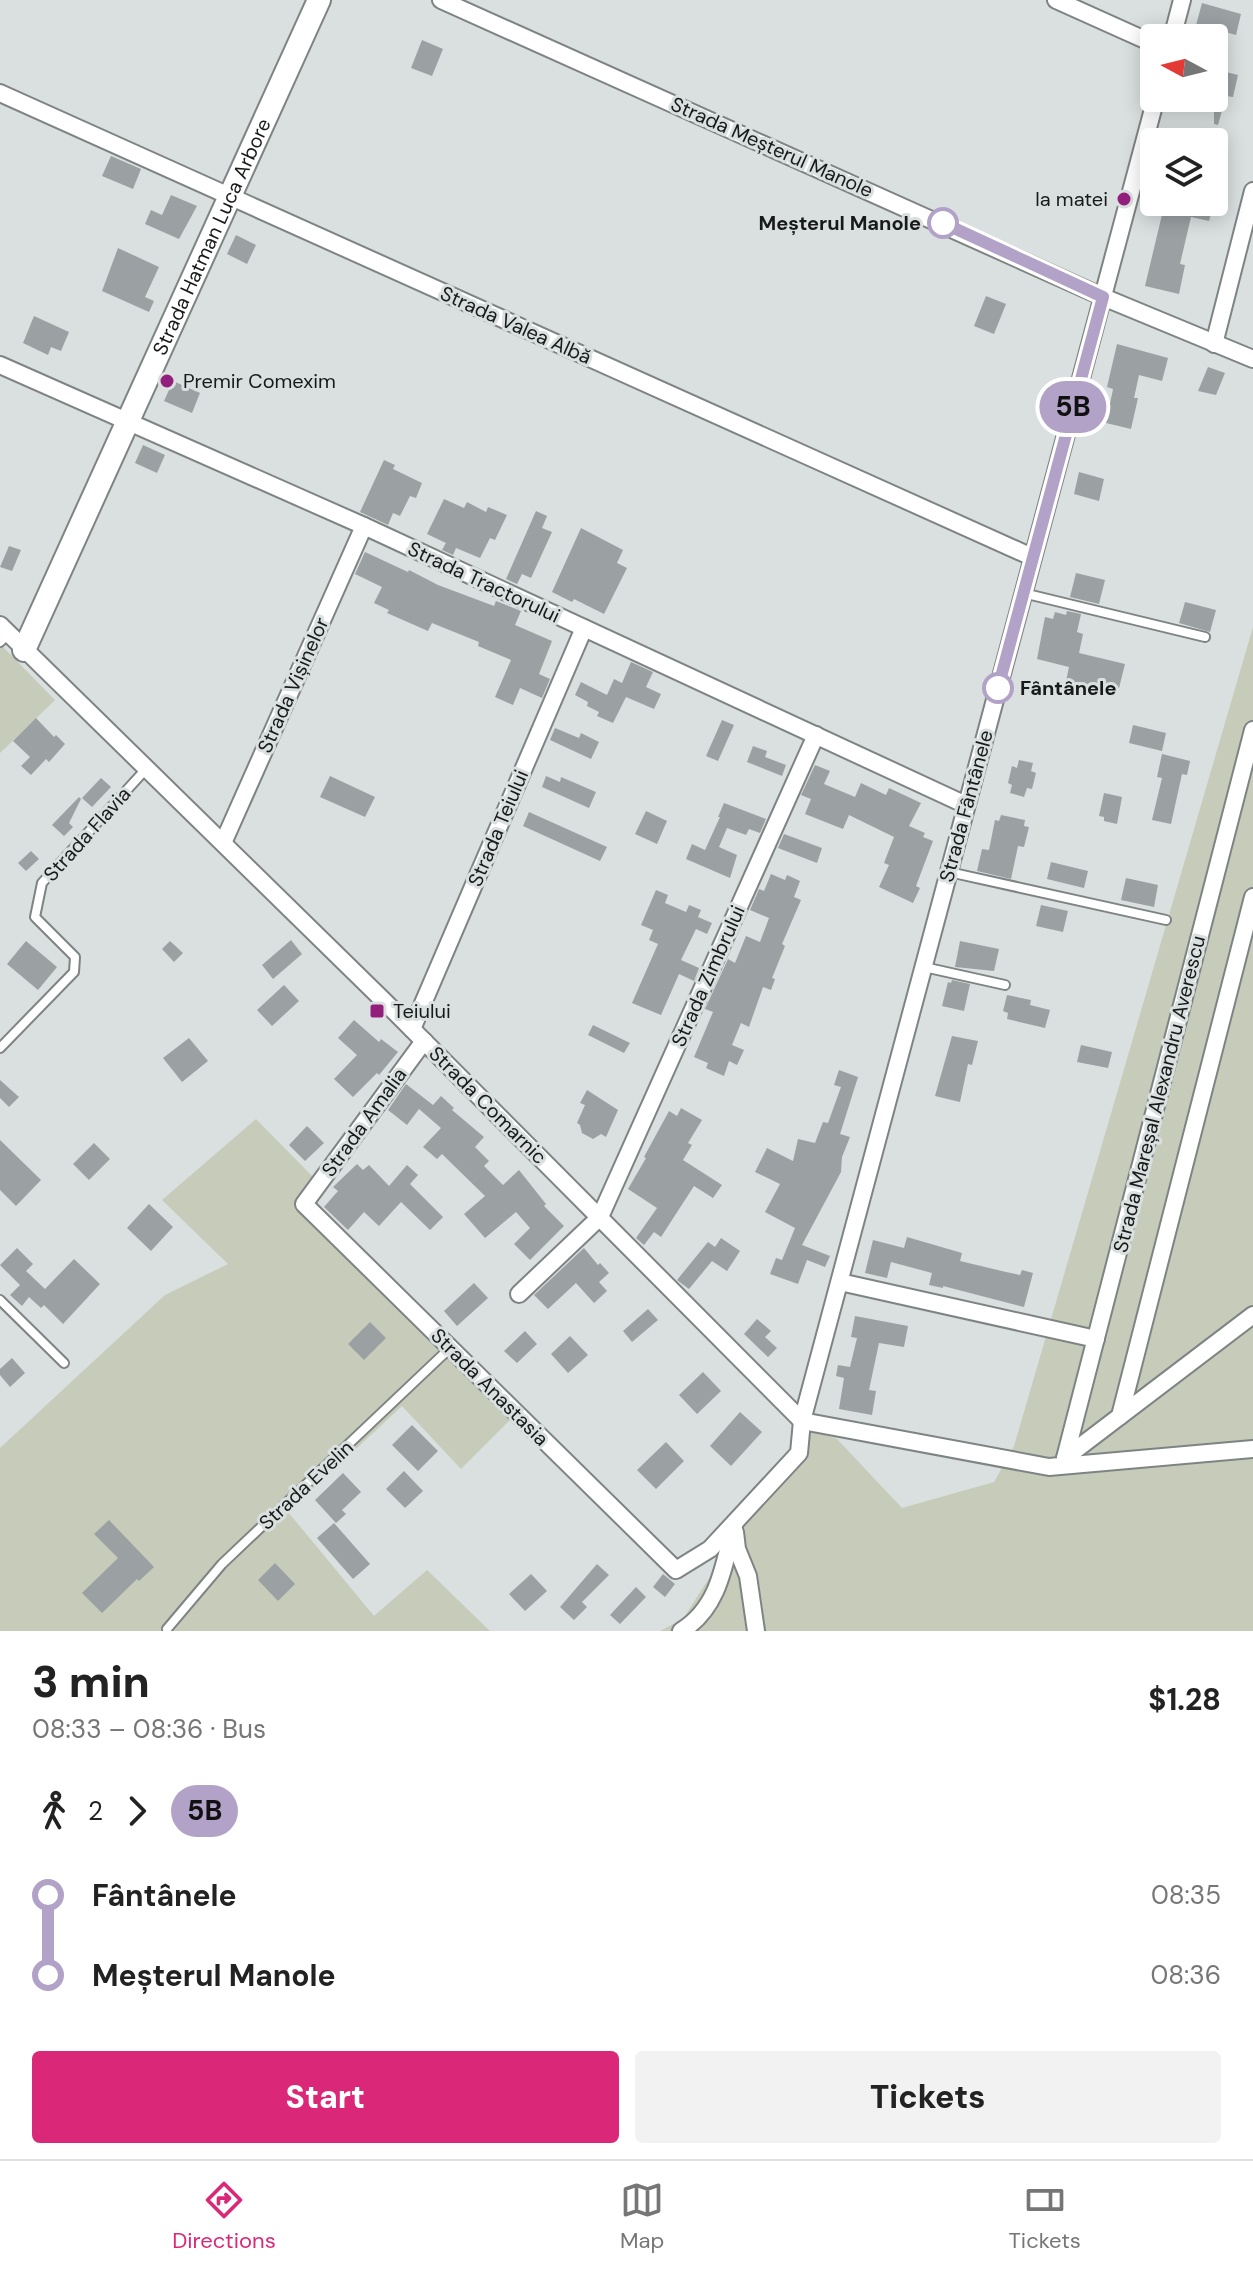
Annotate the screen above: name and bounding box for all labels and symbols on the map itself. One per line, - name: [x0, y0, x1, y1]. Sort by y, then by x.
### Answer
- north arrow: [1140, 24, 1228, 112]
- street label: Strada Meșterul Manole: [667, 91, 877, 203]
- street label: Strada Hatman Luca Arbore: [147, 114, 277, 359]
- place label: la matei: [1035, 186, 1108, 212]
- marker: la matei: [1115, 190, 1133, 208]
- marker: Meșterul Manole: [928, 208, 958, 238]
- place label: Meșterul Manole: [759, 210, 921, 236]
- street label: Strada Valea Albă: [436, 280, 596, 370]
- place label: Premir Comexim: [183, 368, 336, 394]
- marker: Premir Comexim: [158, 372, 176, 390]
- line badge: 5B: [1037, 381, 1109, 433]
- street label: Strada Tractorului: [404, 535, 564, 629]
- street label: Strada Vișinelor: [251, 613, 335, 757]
- marker: Fântânele: [983, 673, 1013, 703]
- place label: Fântânele: [1020, 675, 1116, 701]
- street label: Strada Fântânele: [933, 727, 999, 885]
- street label: Strada Teiului: [462, 766, 534, 890]
- street label: Strada Flavia: [38, 781, 136, 887]
- street label: Strada Zimbrului: [665, 901, 751, 1051]
- street label: Strada Mareșal Alexandru Averescu: [1107, 933, 1211, 1255]
- place label: Teiului: [393, 998, 451, 1024]
- marker: Teiului: [368, 1002, 386, 1020]
- street label: Strada Comarnic: [423, 1040, 553, 1170]
- street label: Strada Amalia: [316, 1062, 412, 1182]
- street label: Strada Anastasia: [426, 1323, 554, 1451]
- street label: Strada Evelin: [253, 1435, 359, 1535]

